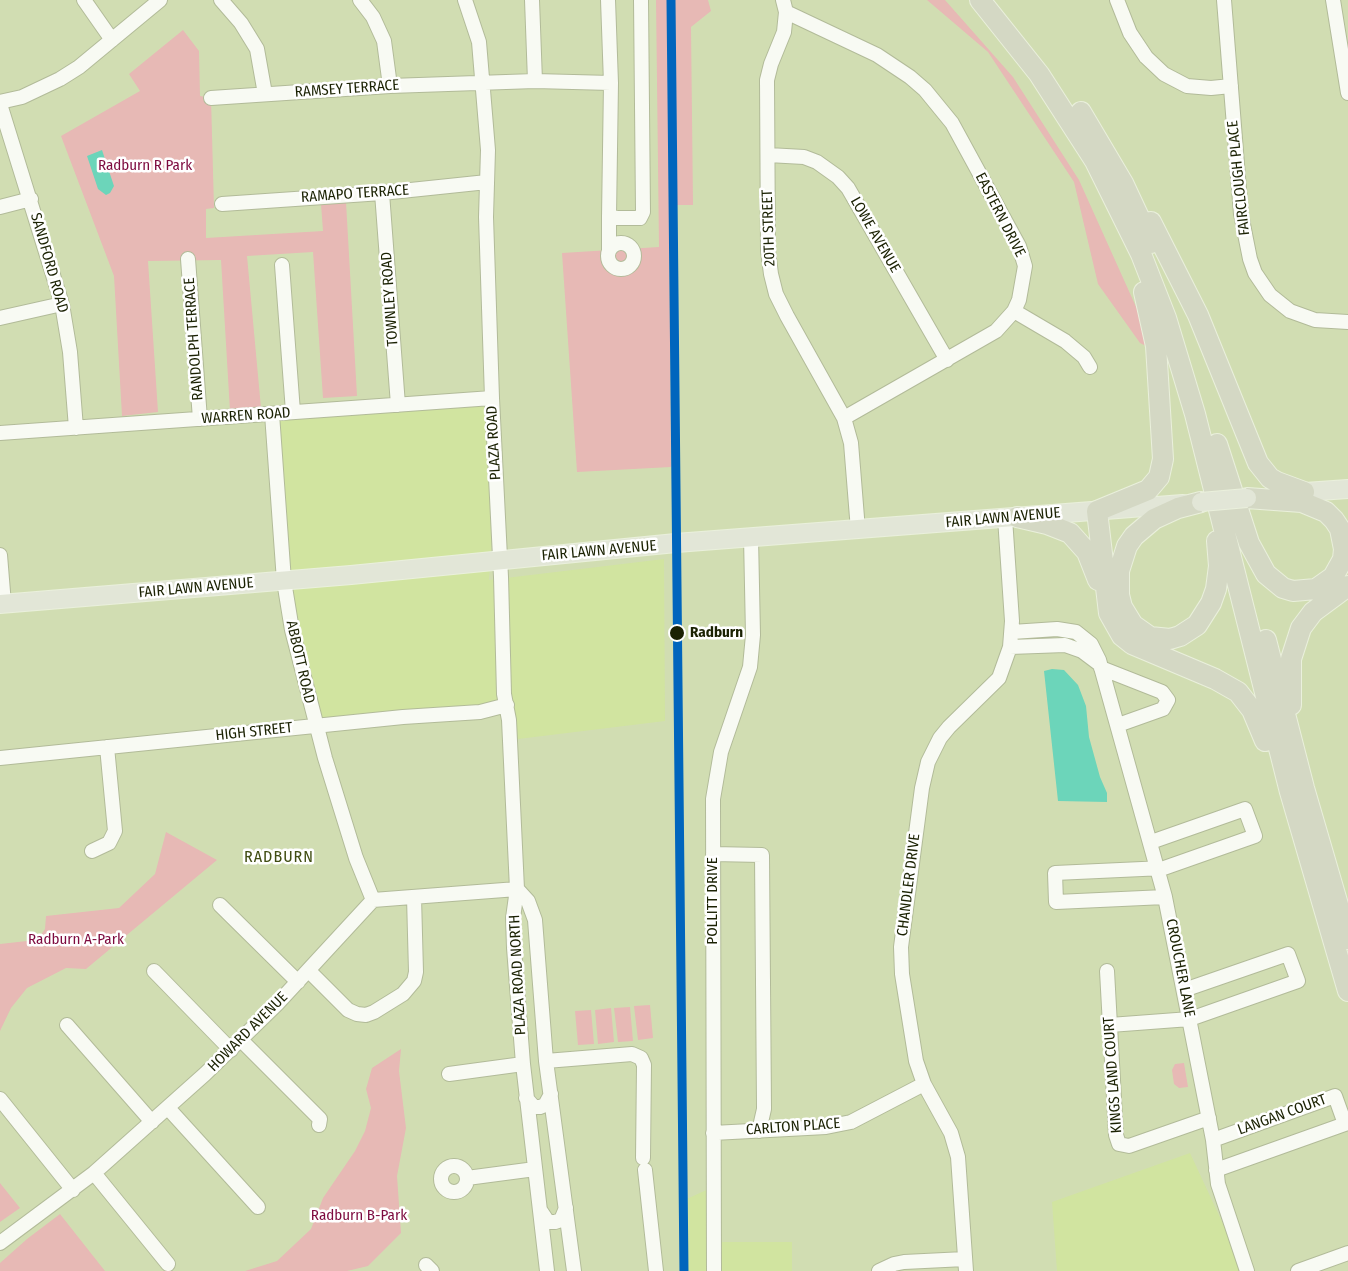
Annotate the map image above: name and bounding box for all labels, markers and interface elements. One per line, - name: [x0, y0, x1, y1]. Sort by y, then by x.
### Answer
- street label: RAMSEY TERRACE: [294, 76, 400, 102]
- street label: FAIRCLOUGH PLACE: [1224, 120, 1254, 236]
- park label: Radburn R Park: [98, 157, 192, 175]
- street label: EASTERN DRIVE: [971, 170, 1029, 260]
- street label: RAMAPO TERRACE: [300, 181, 410, 207]
- street label: 20TH STREET: [759, 189, 779, 267]
- street label: LOWE AVENUE: [846, 194, 904, 276]
- street label: SANDFORD ROAD: [26, 211, 72, 315]
- street label: TOWNLEY ROAD: [378, 251, 402, 347]
- street label: RANDOLPH TERRACE: [181, 277, 207, 401]
- street label: WARREN ROAD: [201, 404, 291, 428]
- street label: PLAZA ROAD: [483, 405, 505, 481]
- street label: FAIR LAWN AVENUE: [945, 504, 1061, 532]
- street label: FAIR LAWN AVENUE: [541, 537, 657, 565]
- street label: FAIR LAWN AVENUE: [138, 574, 254, 602]
- street label: ABBOTT ROAD: [282, 619, 318, 705]
- marker: Radburn: [668, 624, 686, 642]
- place label: Radburn: [690, 624, 743, 642]
- street label: HIGH STREET: [215, 719, 293, 745]
- street label: CHANDLER DRIVE: [894, 833, 924, 937]
- district label: RADBURN: [243, 848, 315, 868]
- street label: POLLITT DRIVE: [704, 857, 722, 945]
- street label: PLAZA ROAD NORTH: [506, 914, 530, 1036]
- street label: CROUCHER LANE: [1162, 917, 1198, 1019]
- park label: Radburn A-Park: [28, 931, 124, 949]
- street label: HOWARD AVENUE: [204, 988, 292, 1076]
- street label: KINGS LAND COURT: [1100, 1016, 1126, 1134]
- street label: LANGAN COURT: [1235, 1091, 1329, 1139]
- street label: CARLTON PLACE: [745, 1115, 841, 1139]
- park label: Radburn B-Park: [311, 1207, 407, 1225]

